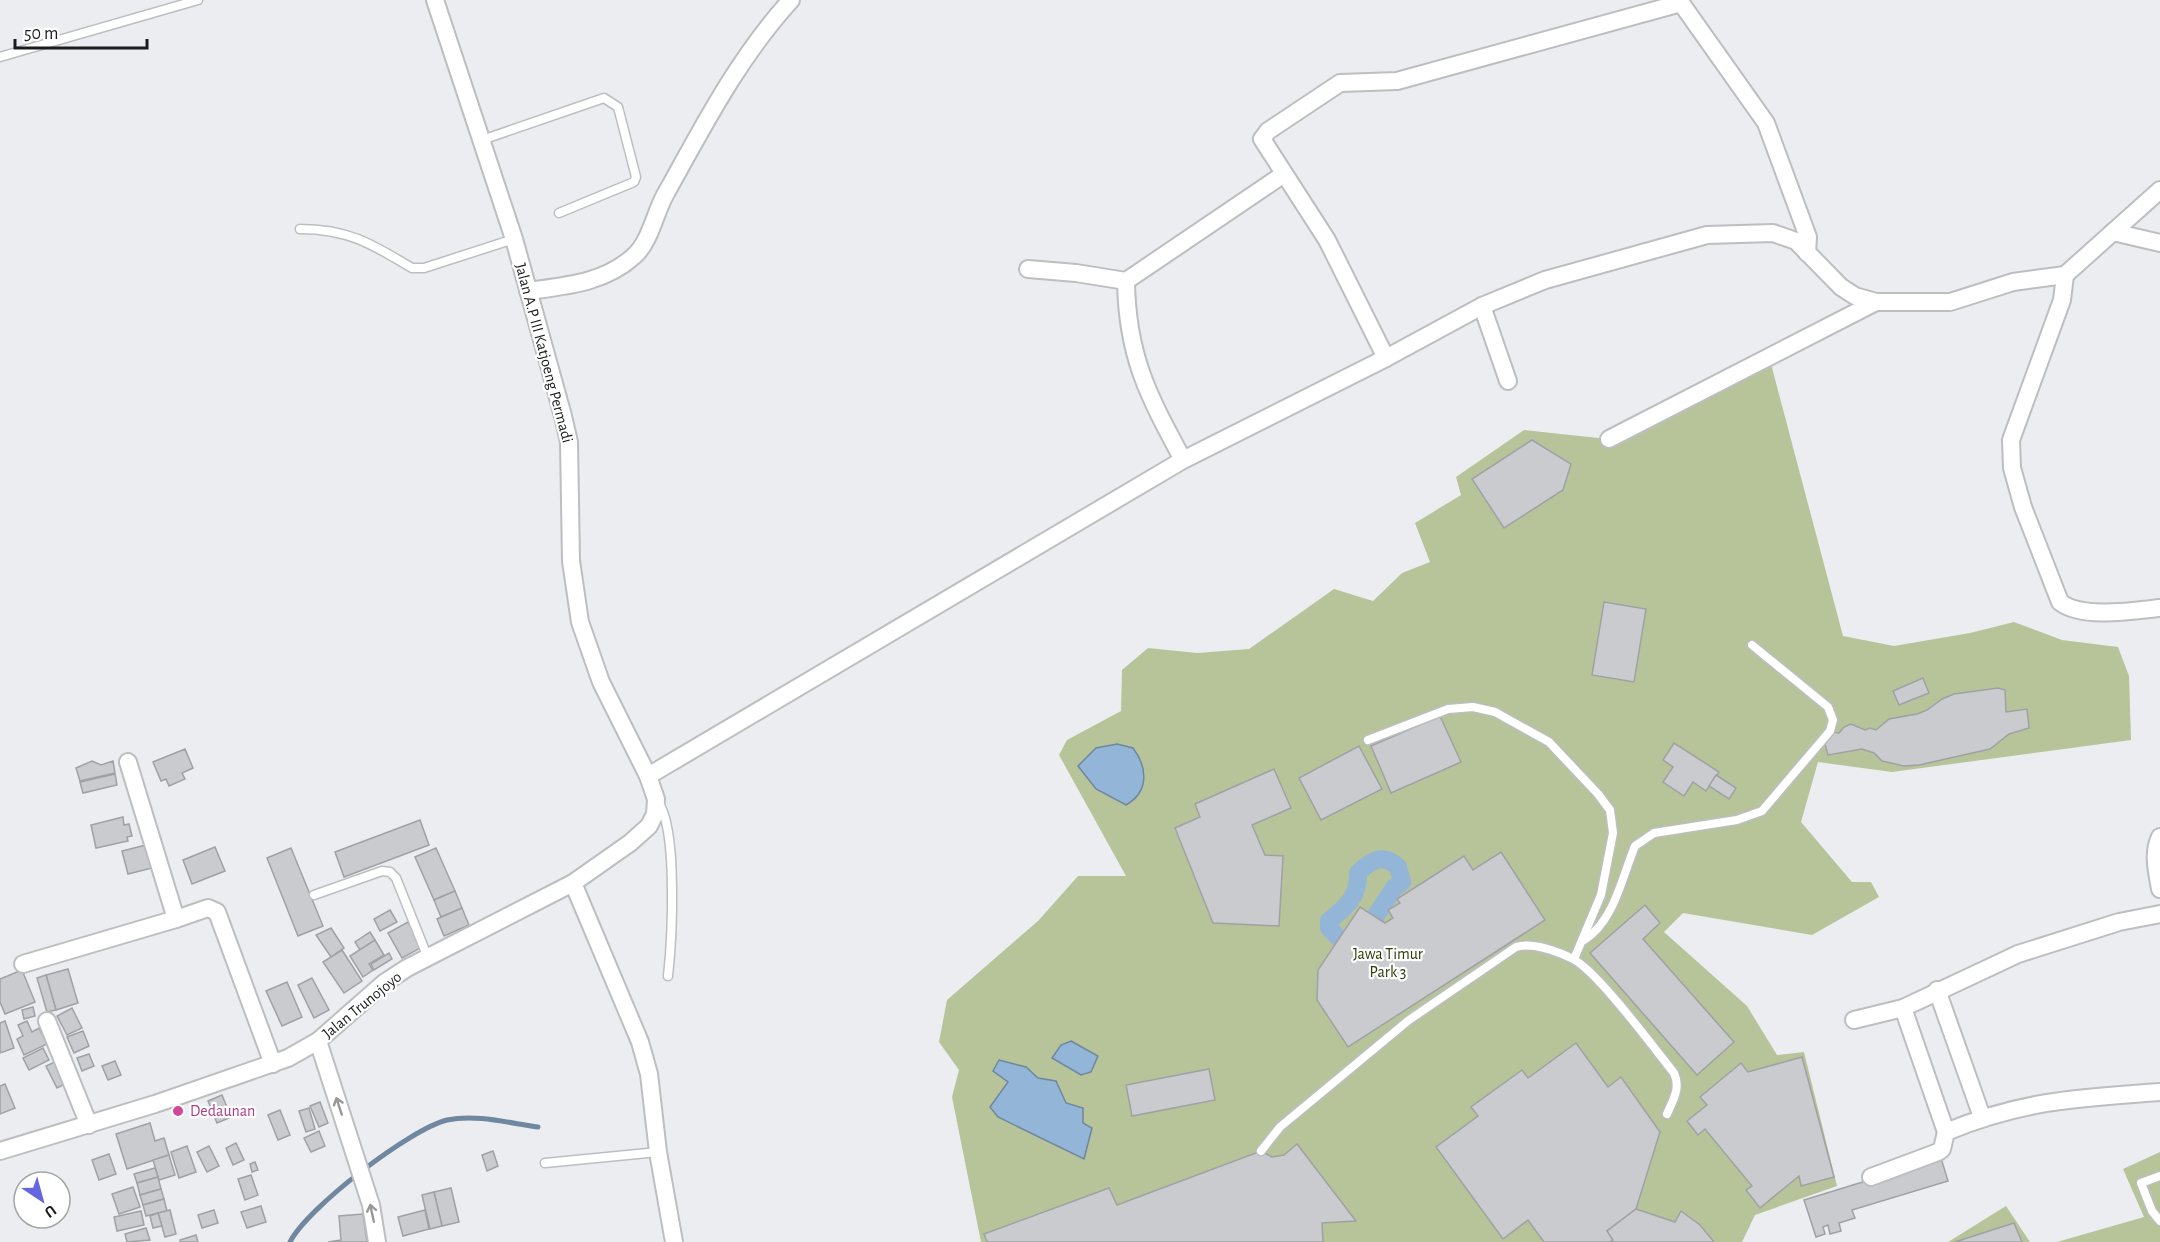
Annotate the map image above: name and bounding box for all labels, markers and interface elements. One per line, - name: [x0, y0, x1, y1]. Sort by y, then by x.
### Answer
- scale bar: [15, 12, 147, 50]
- text: 50 m: [24, 25, 58, 43]
- street label: Jalan A.P III Katjoeng Permadi: [511, 261, 576, 445]
- park label: Jawa Timur Park 3: [1353, 946, 1424, 980]
- street label: Jalan Trunojoyo: [319, 968, 405, 1042]
- one-way arrow: [333, 1097, 344, 1116]
- place label: Dedaunan: [190, 1103, 255, 1119]
- marker: Dedaunan: [171, 1104, 185, 1118]
- north arrow: [12, 1170, 72, 1230]
- text: U: [41, 1202, 59, 1221]
- one-way arrow: [366, 1204, 378, 1223]

